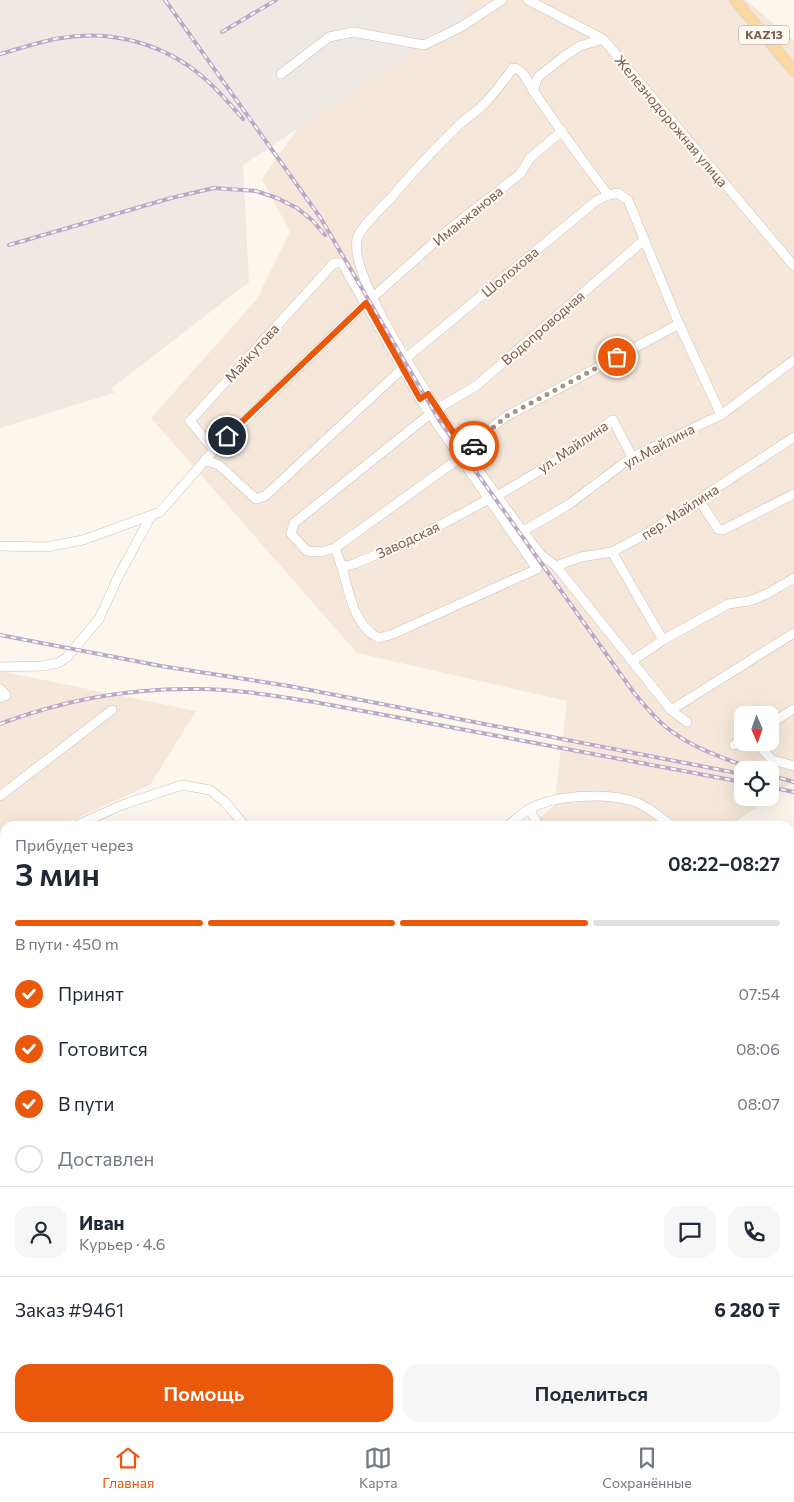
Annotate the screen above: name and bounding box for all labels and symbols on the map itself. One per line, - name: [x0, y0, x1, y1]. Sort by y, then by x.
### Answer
- road number: KAZ13: [739, 26, 789, 44]
- street label: Железнодорожная улица: [611, 51, 732, 190]
- street label: Иманжанова: [429, 182, 506, 249]
- street label: Шолохова: [478, 243, 542, 300]
- street label: Водопроводная: [498, 287, 588, 368]
- street label: Майкутова: [221, 320, 282, 385]
- pin: [596, 336, 638, 378]
- pin: [206, 415, 248, 457]
- street label: ул. Майлина: [534, 417, 611, 476]
- street label: ул.Майлина: [620, 420, 697, 471]
- courier: [449, 421, 499, 471]
- street label: пер. Майлина: [638, 480, 722, 543]
- street label: Заводская: [373, 517, 442, 562]
- north arrow: [734, 706, 779, 751]

